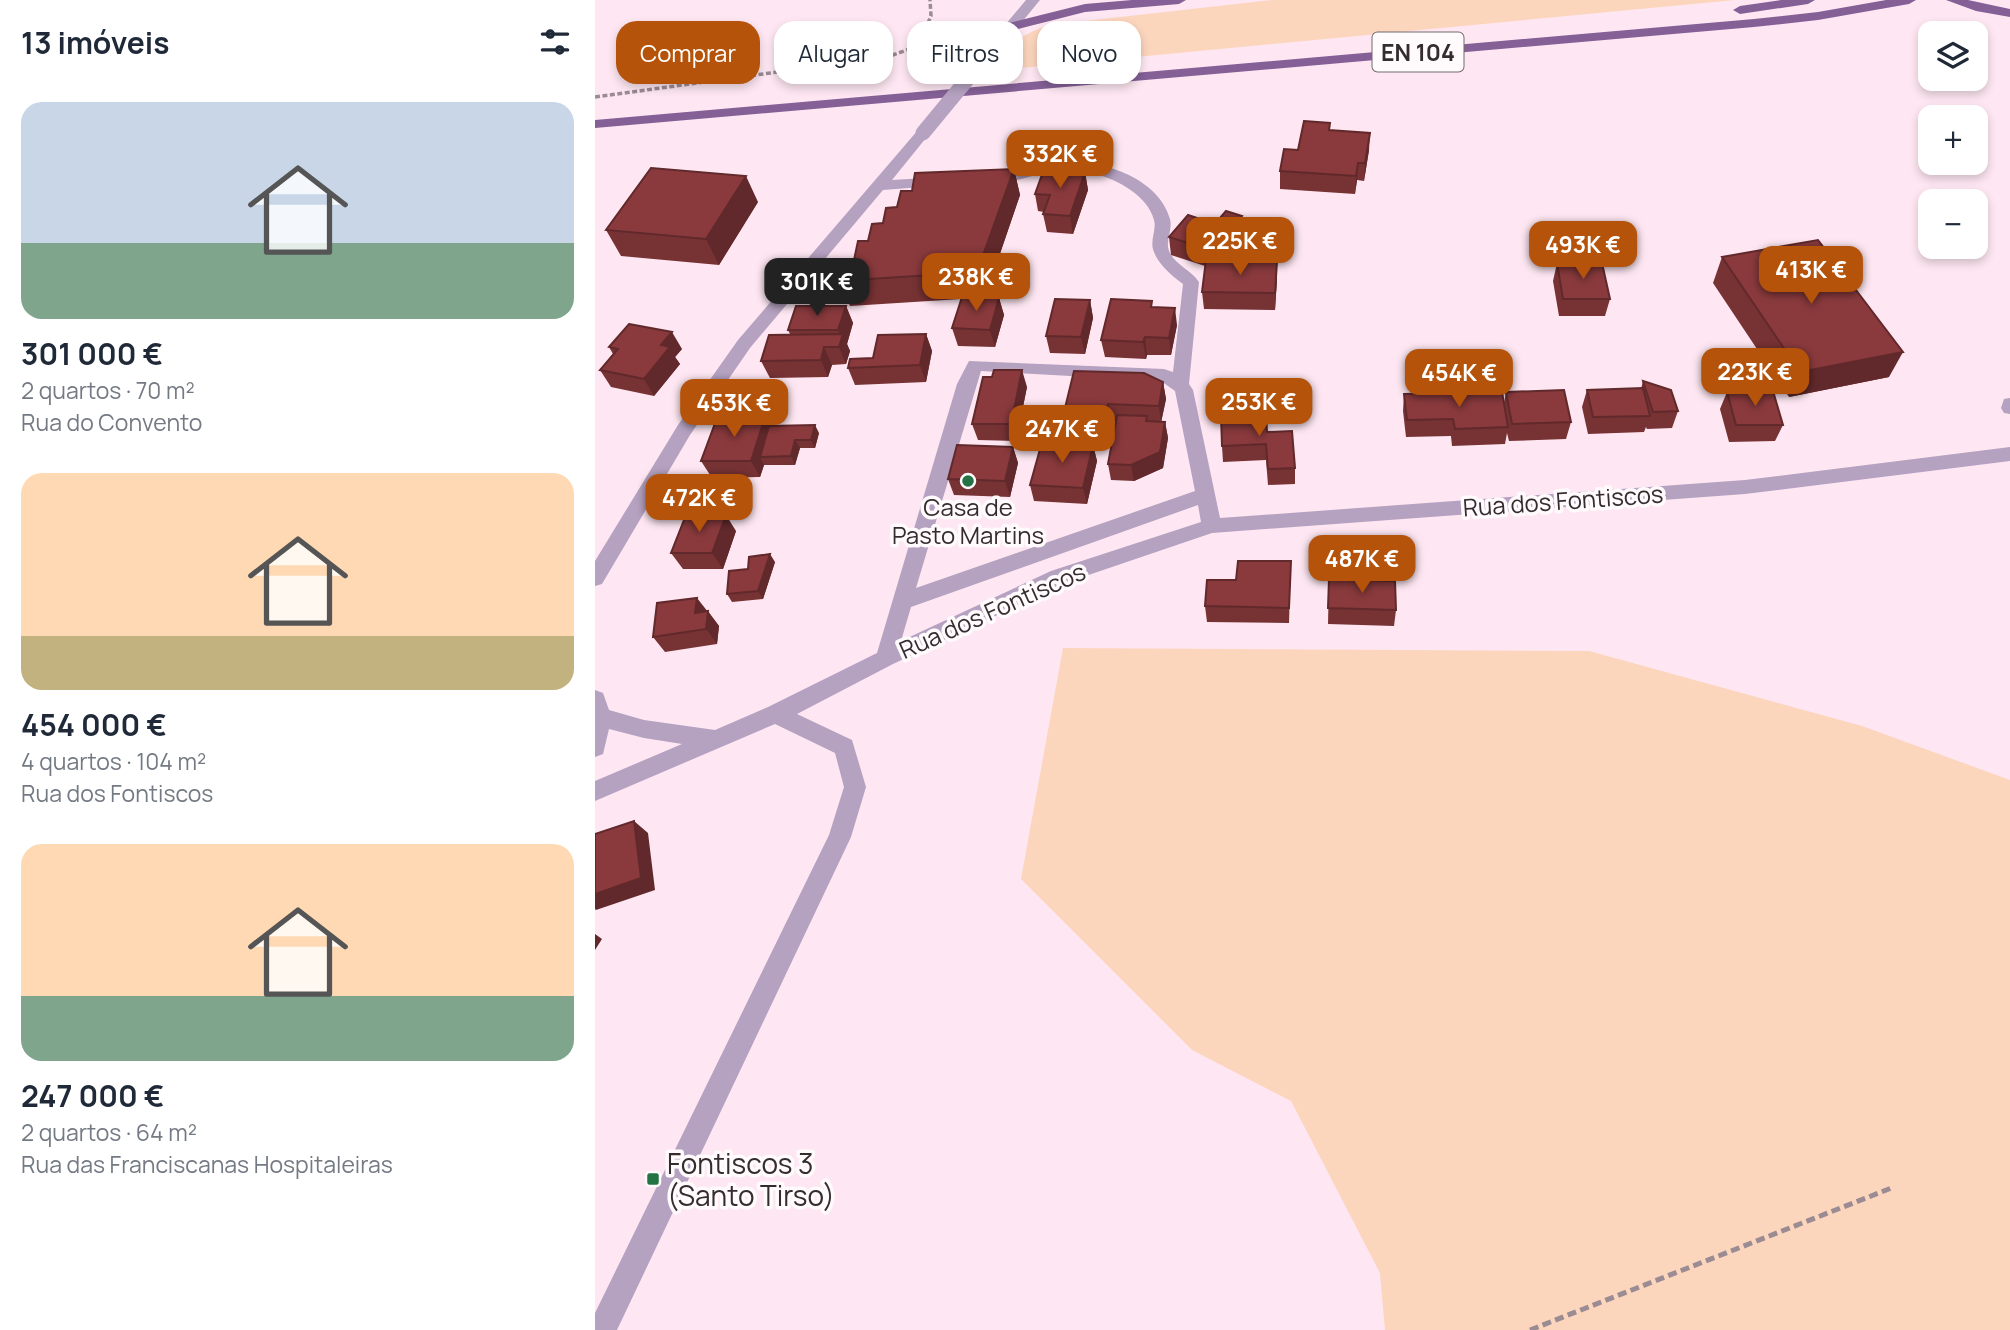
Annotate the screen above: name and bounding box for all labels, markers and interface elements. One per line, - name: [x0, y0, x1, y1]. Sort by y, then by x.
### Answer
- chip: Comprar: [616, 21, 760, 84]
- chip: Alugar: [774, 21, 893, 84]
- chip: Filtros: [907, 21, 1023, 84]
- chip: Novo: [1037, 21, 1141, 84]
- map controls: [1918, 21, 1988, 259]
- button: layers: [1918, 21, 1988, 91]
- text: 13 imóveis: [21, 22, 169, 63]
- icon: filters: [536, 23, 574, 61]
- road number: EN 104: [1373, 32, 1463, 72]
- button: +: [1918, 105, 1988, 175]
- pin: 332K €: [1003, 130, 1117, 190]
- text: 332K €: [1022, 137, 1098, 169]
- icon: home: [235, 147, 361, 273]
- button: −: [1918, 189, 1988, 259]
- pin: 225K €: [1183, 218, 1297, 277]
- pin: 493K €: [1526, 222, 1640, 281]
- text: 225K €: [1202, 224, 1278, 256]
- text: 493K €: [1545, 228, 1621, 260]
- pin: 413K €: [1754, 246, 1868, 306]
- text: 413K €: [1775, 253, 1847, 285]
- pin: 238K €: [919, 254, 1033, 313]
- pin: 301K €: [760, 258, 874, 318]
- text: 238K €: [938, 260, 1014, 292]
- text: 301K €: [780, 265, 854, 297]
- text: 301 000 €: [21, 333, 163, 374]
- pin: 223K €: [1698, 348, 1812, 408]
- pin: 454K €: [1402, 350, 1516, 409]
- text: 223K €: [1717, 355, 1793, 387]
- text: 454K €: [1421, 356, 1497, 388]
- text: 2 quartos · 70 m²: [21, 374, 195, 406]
- pin: 253K €: [1202, 378, 1316, 438]
- pin: 453K €: [677, 380, 791, 439]
- text: 253K €: [1221, 385, 1297, 417]
- text: 453K €: [696, 386, 772, 418]
- text: Rua do Convento: [21, 406, 202, 438]
- pin: 247K €: [1005, 406, 1119, 465]
- text: 247K €: [1025, 412, 1099, 444]
- marker: Casa de Pasto Martins: [960, 473, 976, 489]
- pin: 472K €: [642, 475, 756, 534]
- street label: Rua dos Fontiscos: [1462, 477, 1664, 523]
- text: 472K €: [662, 481, 736, 513]
- place label: Casa de Pasto Martins: [892, 490, 1044, 551]
- icon: home: [235, 518, 361, 644]
- pin: 487K €: [1305, 536, 1419, 595]
- text: 487K €: [1324, 542, 1400, 574]
- street label: Rua dos Fontiscos: [894, 554, 1090, 666]
- text: 454 000 €: [21, 704, 167, 745]
- text: 4 quartos · 104 m²: [21, 745, 206, 777]
- text: Rua dos Fontiscos: [21, 777, 213, 809]
- icon: home: [235, 889, 361, 1015]
- text: 247 000 €: [21, 1075, 164, 1116]
- text: 2 quartos · 64 m²: [21, 1116, 197, 1148]
- place label: Fontiscos 3 (Santo Tirso): [667, 1144, 835, 1214]
- text: Rua das Franciscanas Hospitaleiras: [21, 1148, 393, 1180]
- marker: Fontiscos 3 (Santo Tirso): [645, 1171, 661, 1187]

